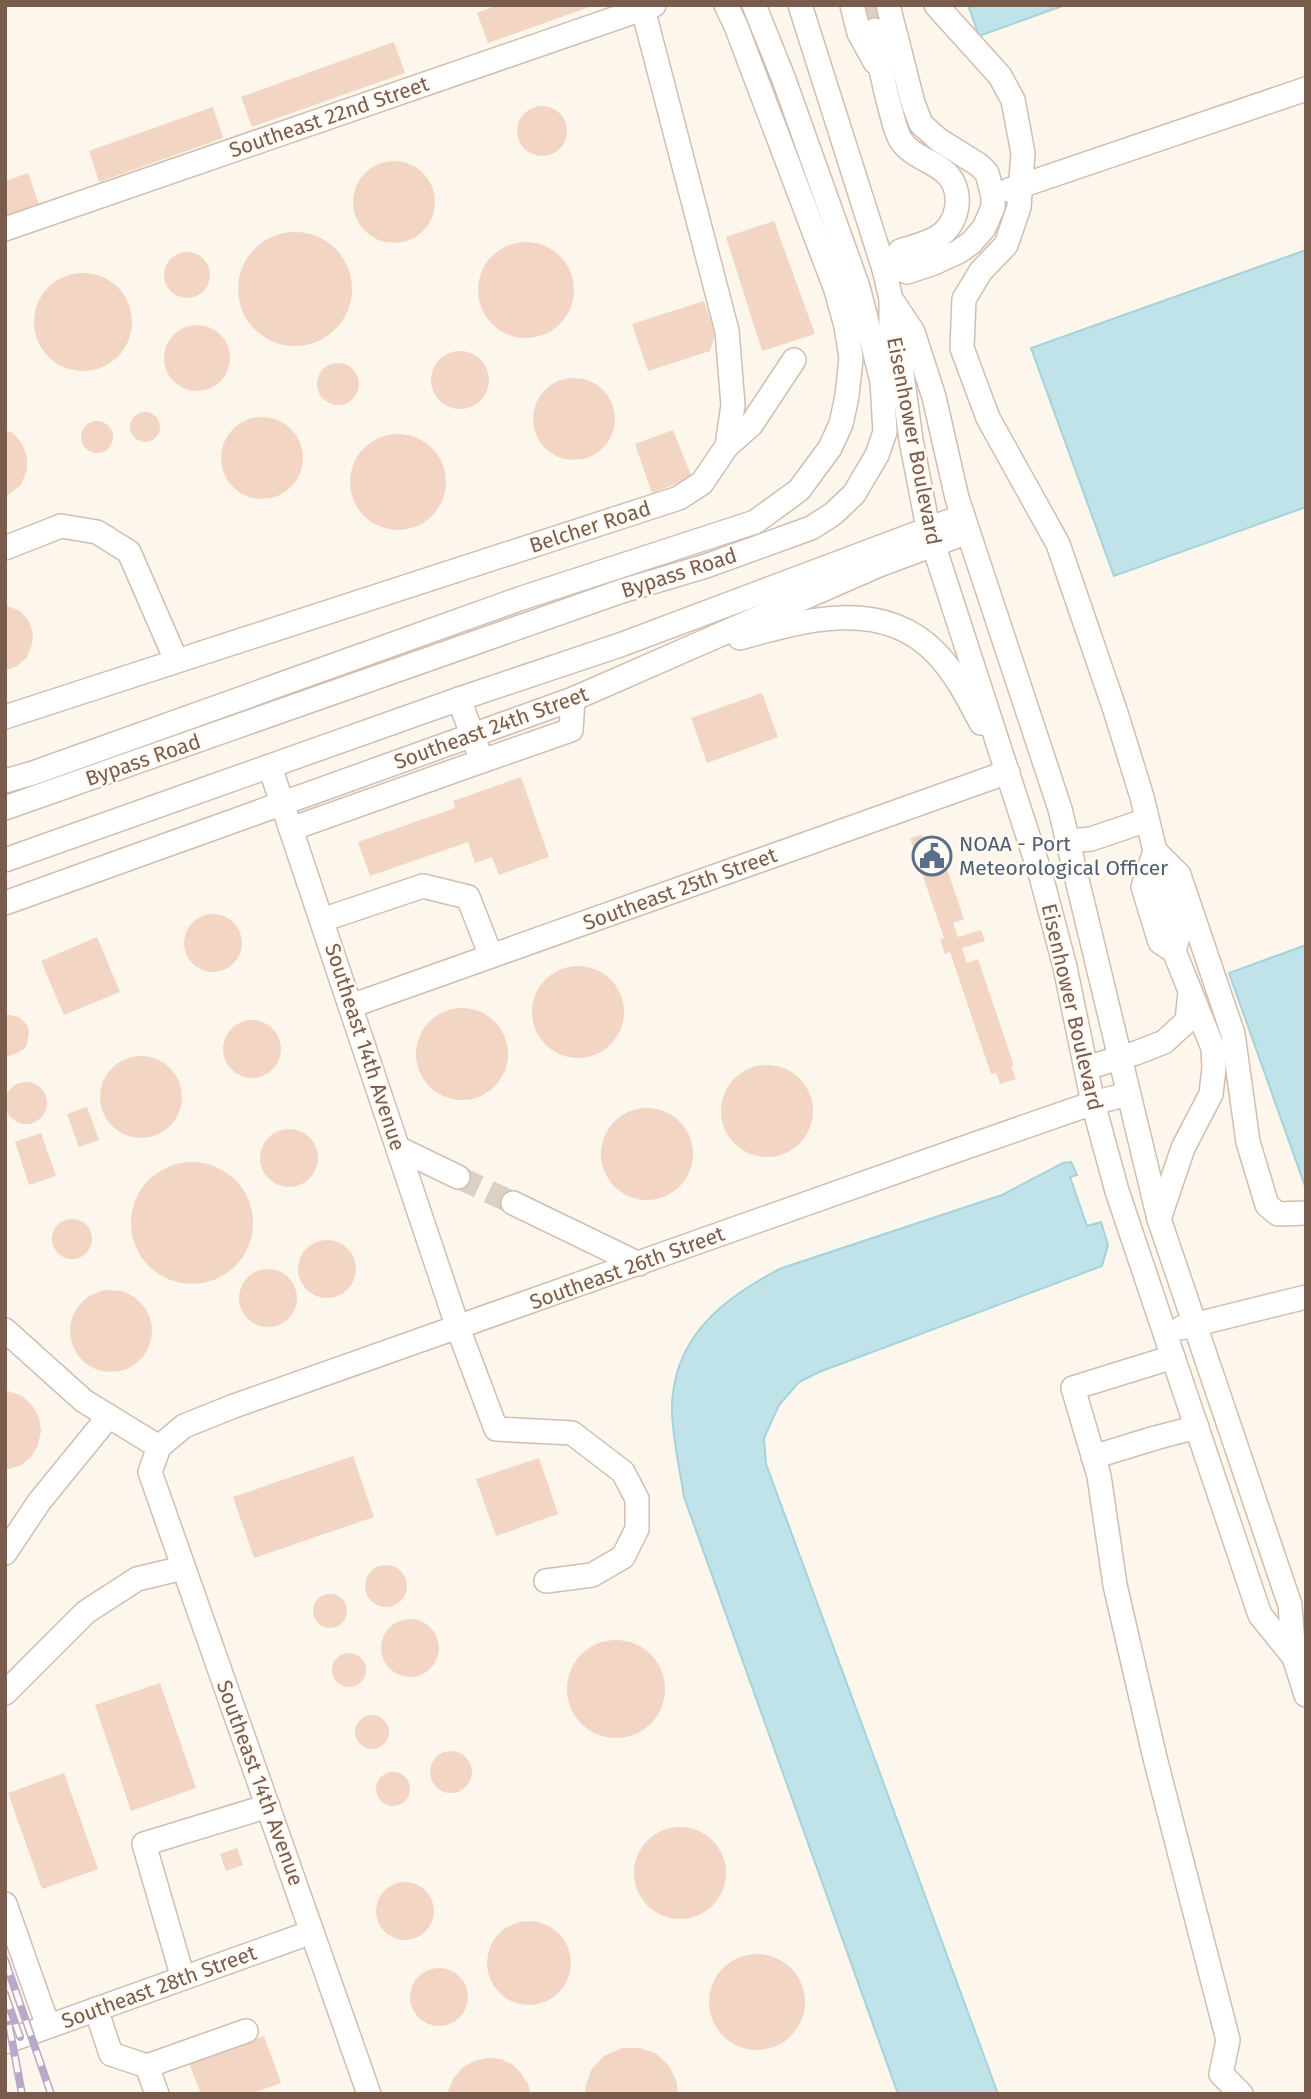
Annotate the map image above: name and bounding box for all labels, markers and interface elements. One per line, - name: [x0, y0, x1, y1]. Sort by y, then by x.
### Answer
- street label: Southeast 22nd Street: [226, 70, 433, 163]
- street label: Eisenhower Boulevard: [881, 335, 947, 547]
- street label: Belcher Road: [526, 495, 654, 559]
- street label: Bypass Road: [618, 542, 740, 604]
- street label: Southeast 24th Street: [390, 681, 592, 775]
- street label: Bypass Road: [82, 728, 204, 792]
- place label: NOAA - Port Meteorological Officer: [959, 831, 1168, 881]
- public building icon: NOAA - Port Meteorological Officer: [911, 835, 953, 877]
- street label: Southeast 25th Street: [580, 842, 781, 936]
- street label: Eisenhower Boulevard: [1036, 901, 1108, 1113]
- street label: Southeast 14th Avenue: [319, 940, 411, 1154]
- street label: Southeast 26th Street: [526, 1221, 728, 1315]
- street label: Southeast 14th Avenue: [211, 1677, 309, 1889]
- street label: Southeast 28th Street: [58, 1939, 260, 2034]

